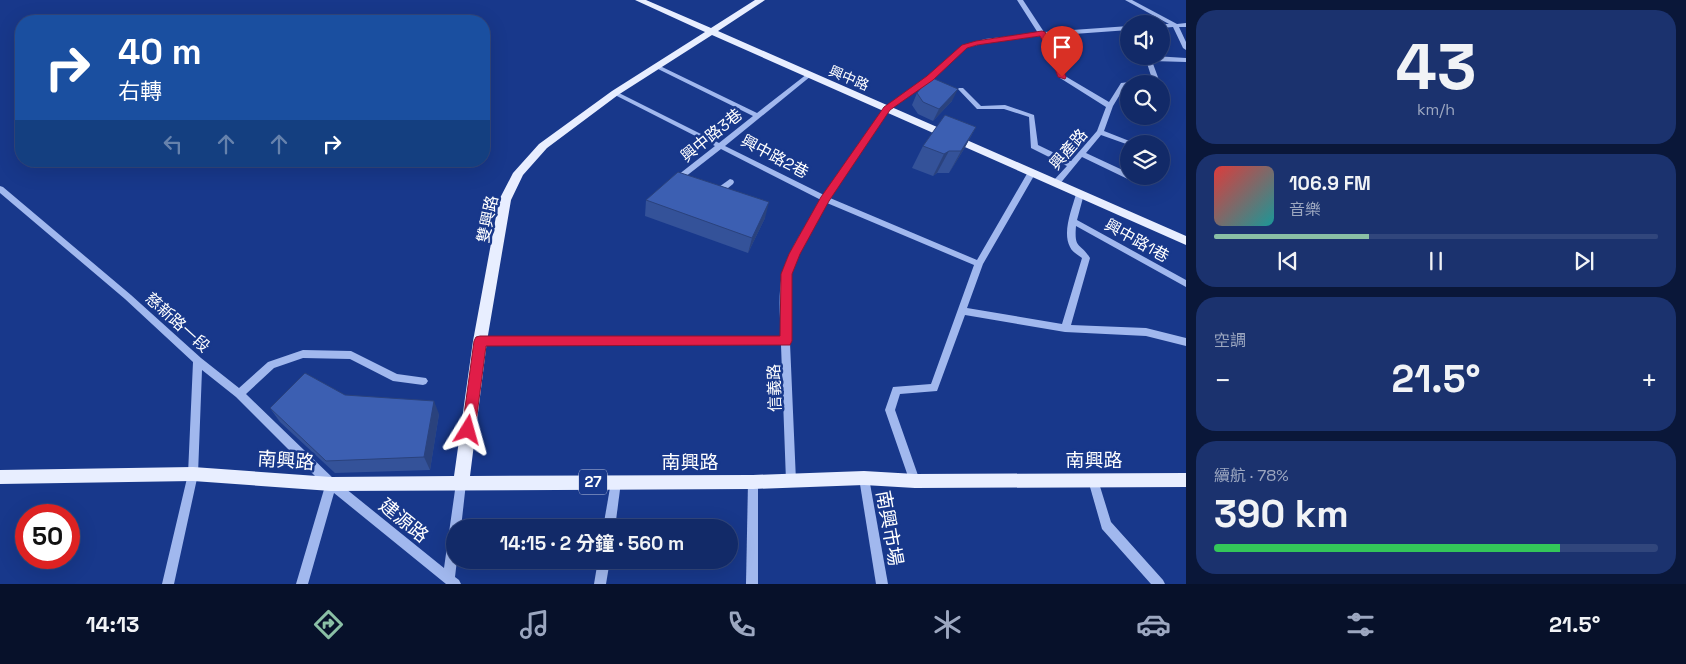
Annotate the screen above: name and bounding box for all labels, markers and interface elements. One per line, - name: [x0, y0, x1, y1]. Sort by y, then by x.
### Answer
- map controls: [1120, 15, 1170, 185]
- button: sound: [1120, 15, 1170, 65]
- text: 43: [1396, 25, 1476, 108]
- pin: [1041, 26, 1083, 77]
- text: 40 m: [118, 30, 202, 74]
- icon: arrive: [1048, 33, 1076, 61]
- icon: right: [35, 35, 100, 100]
- street label: 興中路: [826, 62, 872, 94]
- button: search: [1120, 75, 1170, 125]
- text: 右轉: [118, 77, 162, 105]
- text: km/h: [1417, 99, 1455, 120]
- street label: 興中路3巷: [676, 104, 747, 167]
- street label: 興產路: [1045, 124, 1092, 174]
- icon: left: [159, 130, 187, 158]
- icon: ahead: [212, 130, 240, 158]
- icon: ahead: [265, 130, 293, 158]
- icon: right: [318, 130, 346, 158]
- street label: 興中路2巷: [737, 130, 812, 183]
- button: layers: [1120, 135, 1170, 185]
- text: 106.9 FM: [1289, 171, 1371, 196]
- street label: 雙興路: [472, 193, 503, 245]
- text: 音樂: [1289, 199, 1321, 220]
- street label: 興中路1巷: [1101, 214, 1173, 267]
- icon: previous: [1274, 247, 1302, 275]
- icon: pause: [1422, 247, 1450, 275]
- icon: next: [1570, 247, 1598, 275]
- street label: 慈新路一段: [141, 288, 214, 357]
- text: 空調: [1214, 330, 1246, 351]
- text: 21.5°: [1392, 355, 1480, 403]
- text: −: [1214, 362, 1231, 398]
- text: +: [1641, 362, 1658, 398]
- street label: 信義路: [763, 364, 786, 412]
- position arrow: [441, 403, 493, 455]
- street label: 南興路: [257, 446, 315, 475]
- street label: 南興路: [1065, 448, 1123, 473]
- street label: 南興路: [661, 450, 719, 475]
- text: 續航 · 78%: [1214, 465, 1289, 486]
- road number: 27: [579, 470, 607, 494]
- street label: 南興市場: [871, 488, 908, 568]
- text: 390 km: [1214, 490, 1349, 538]
- street label: 建源路: [374, 493, 434, 548]
- speed limit sign: 50: [15, 504, 80, 569]
- text: 14:15 · 2 分鐘 · 560 m: [500, 531, 684, 556]
- icon: directions: [311, 607, 346, 642]
- icon: music: [517, 607, 552, 642]
- icon: phone: [724, 607, 759, 642]
- icon: climate: [930, 607, 965, 642]
- icon: car: [1136, 607, 1171, 642]
- icon: filters: [1343, 607, 1378, 642]
- text: 14:13: [86, 610, 139, 638]
- text: 21.5°: [1549, 610, 1600, 638]

